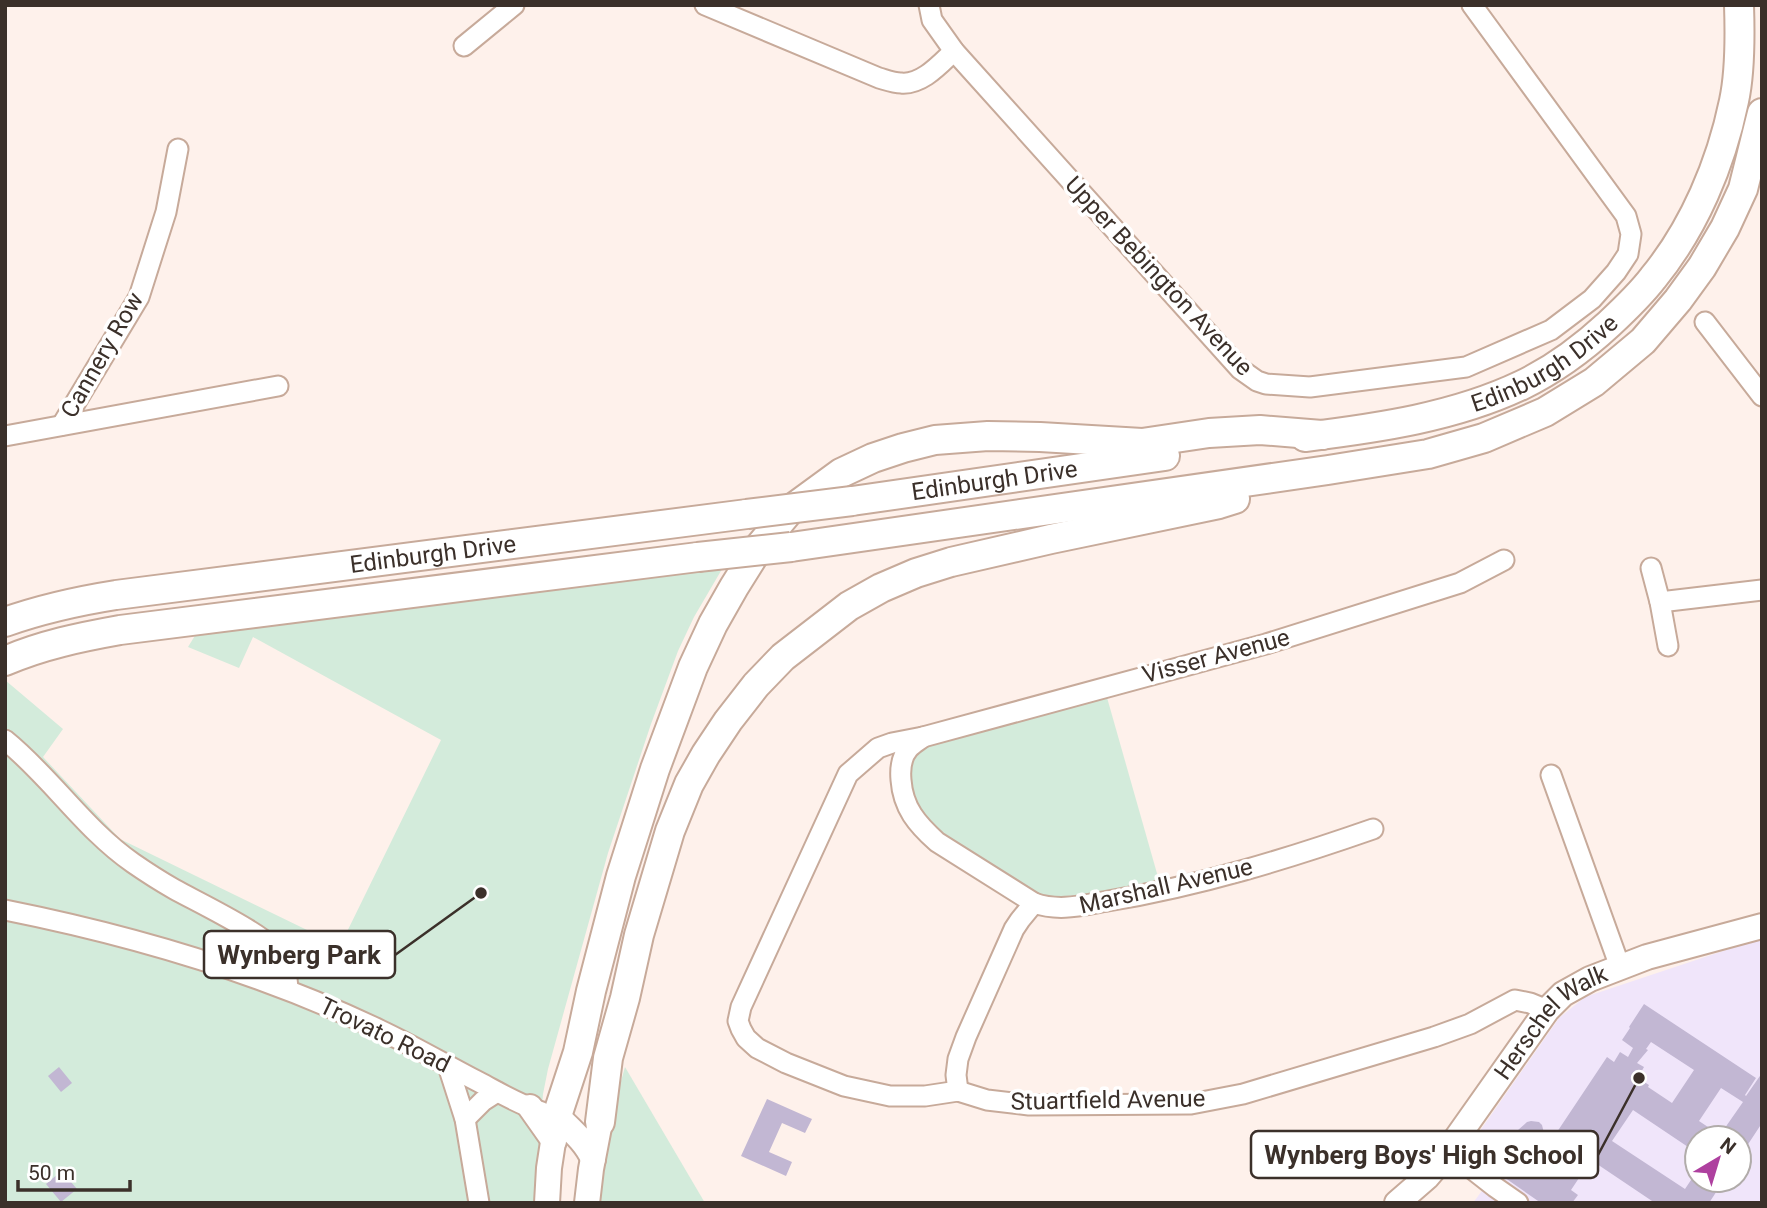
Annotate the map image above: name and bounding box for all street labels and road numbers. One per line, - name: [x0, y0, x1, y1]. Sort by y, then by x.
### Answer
- street label: Upper Bebington Avenue: [1059, 171, 1259, 381]
- street label: Cannery Row: [55, 287, 149, 423]
- street label: Edinburgh Drive: [1468, 309, 1624, 418]
- street label: Edinburgh Drive: [910, 455, 1079, 506]
- street label: Edinburgh Drive: [348, 530, 518, 579]
- street label: Visser Avenue: [1139, 623, 1293, 689]
- street label: Marshall Avenue: [1077, 852, 1255, 920]
- street label: Herschel Walk: [1488, 959, 1612, 1085]
- street label: Trovato Road: [315, 991, 455, 1079]
- street label: Stuartfield Avenue: [1010, 1084, 1206, 1116]

